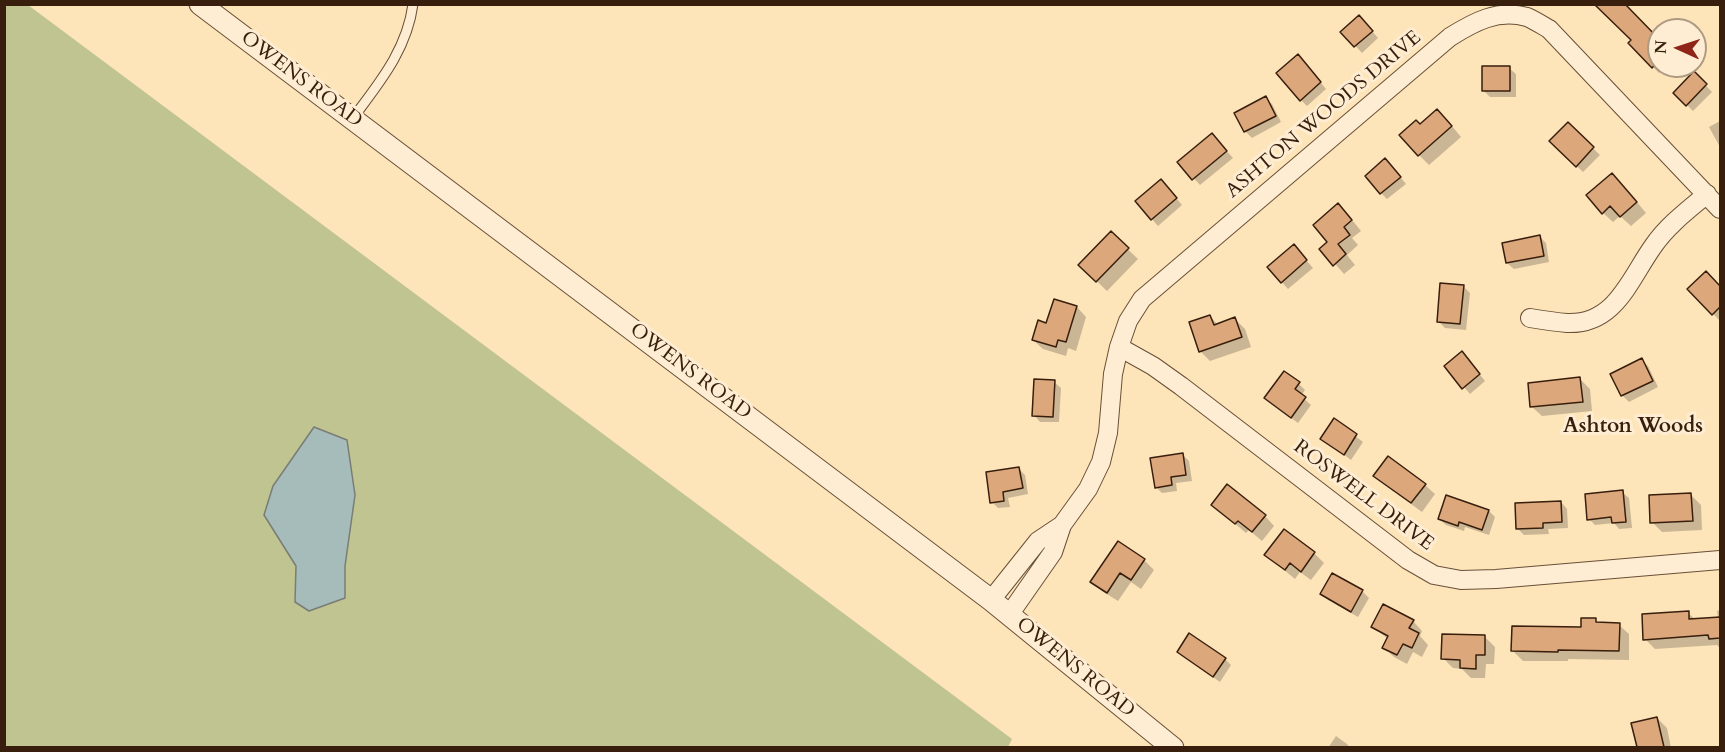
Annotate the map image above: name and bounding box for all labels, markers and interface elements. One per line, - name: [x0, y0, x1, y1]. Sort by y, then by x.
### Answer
- north arrow: [1647, 18, 1707, 78]
- street label: ASHTON WOODS DRIVE: [1221, 26, 1427, 204]
- street label: OWENS ROAD: [236, 27, 366, 133]
- text: N: [1650, 40, 1672, 55]
- street label: OWENS ROAD: [625, 319, 755, 425]
- district label: Ashton Woods: [1563, 414, 1703, 440]
- street label: ROSWELL DRIVE: [1288, 436, 1438, 556]
- street label: OWENS ROAD: [1011, 613, 1139, 723]

